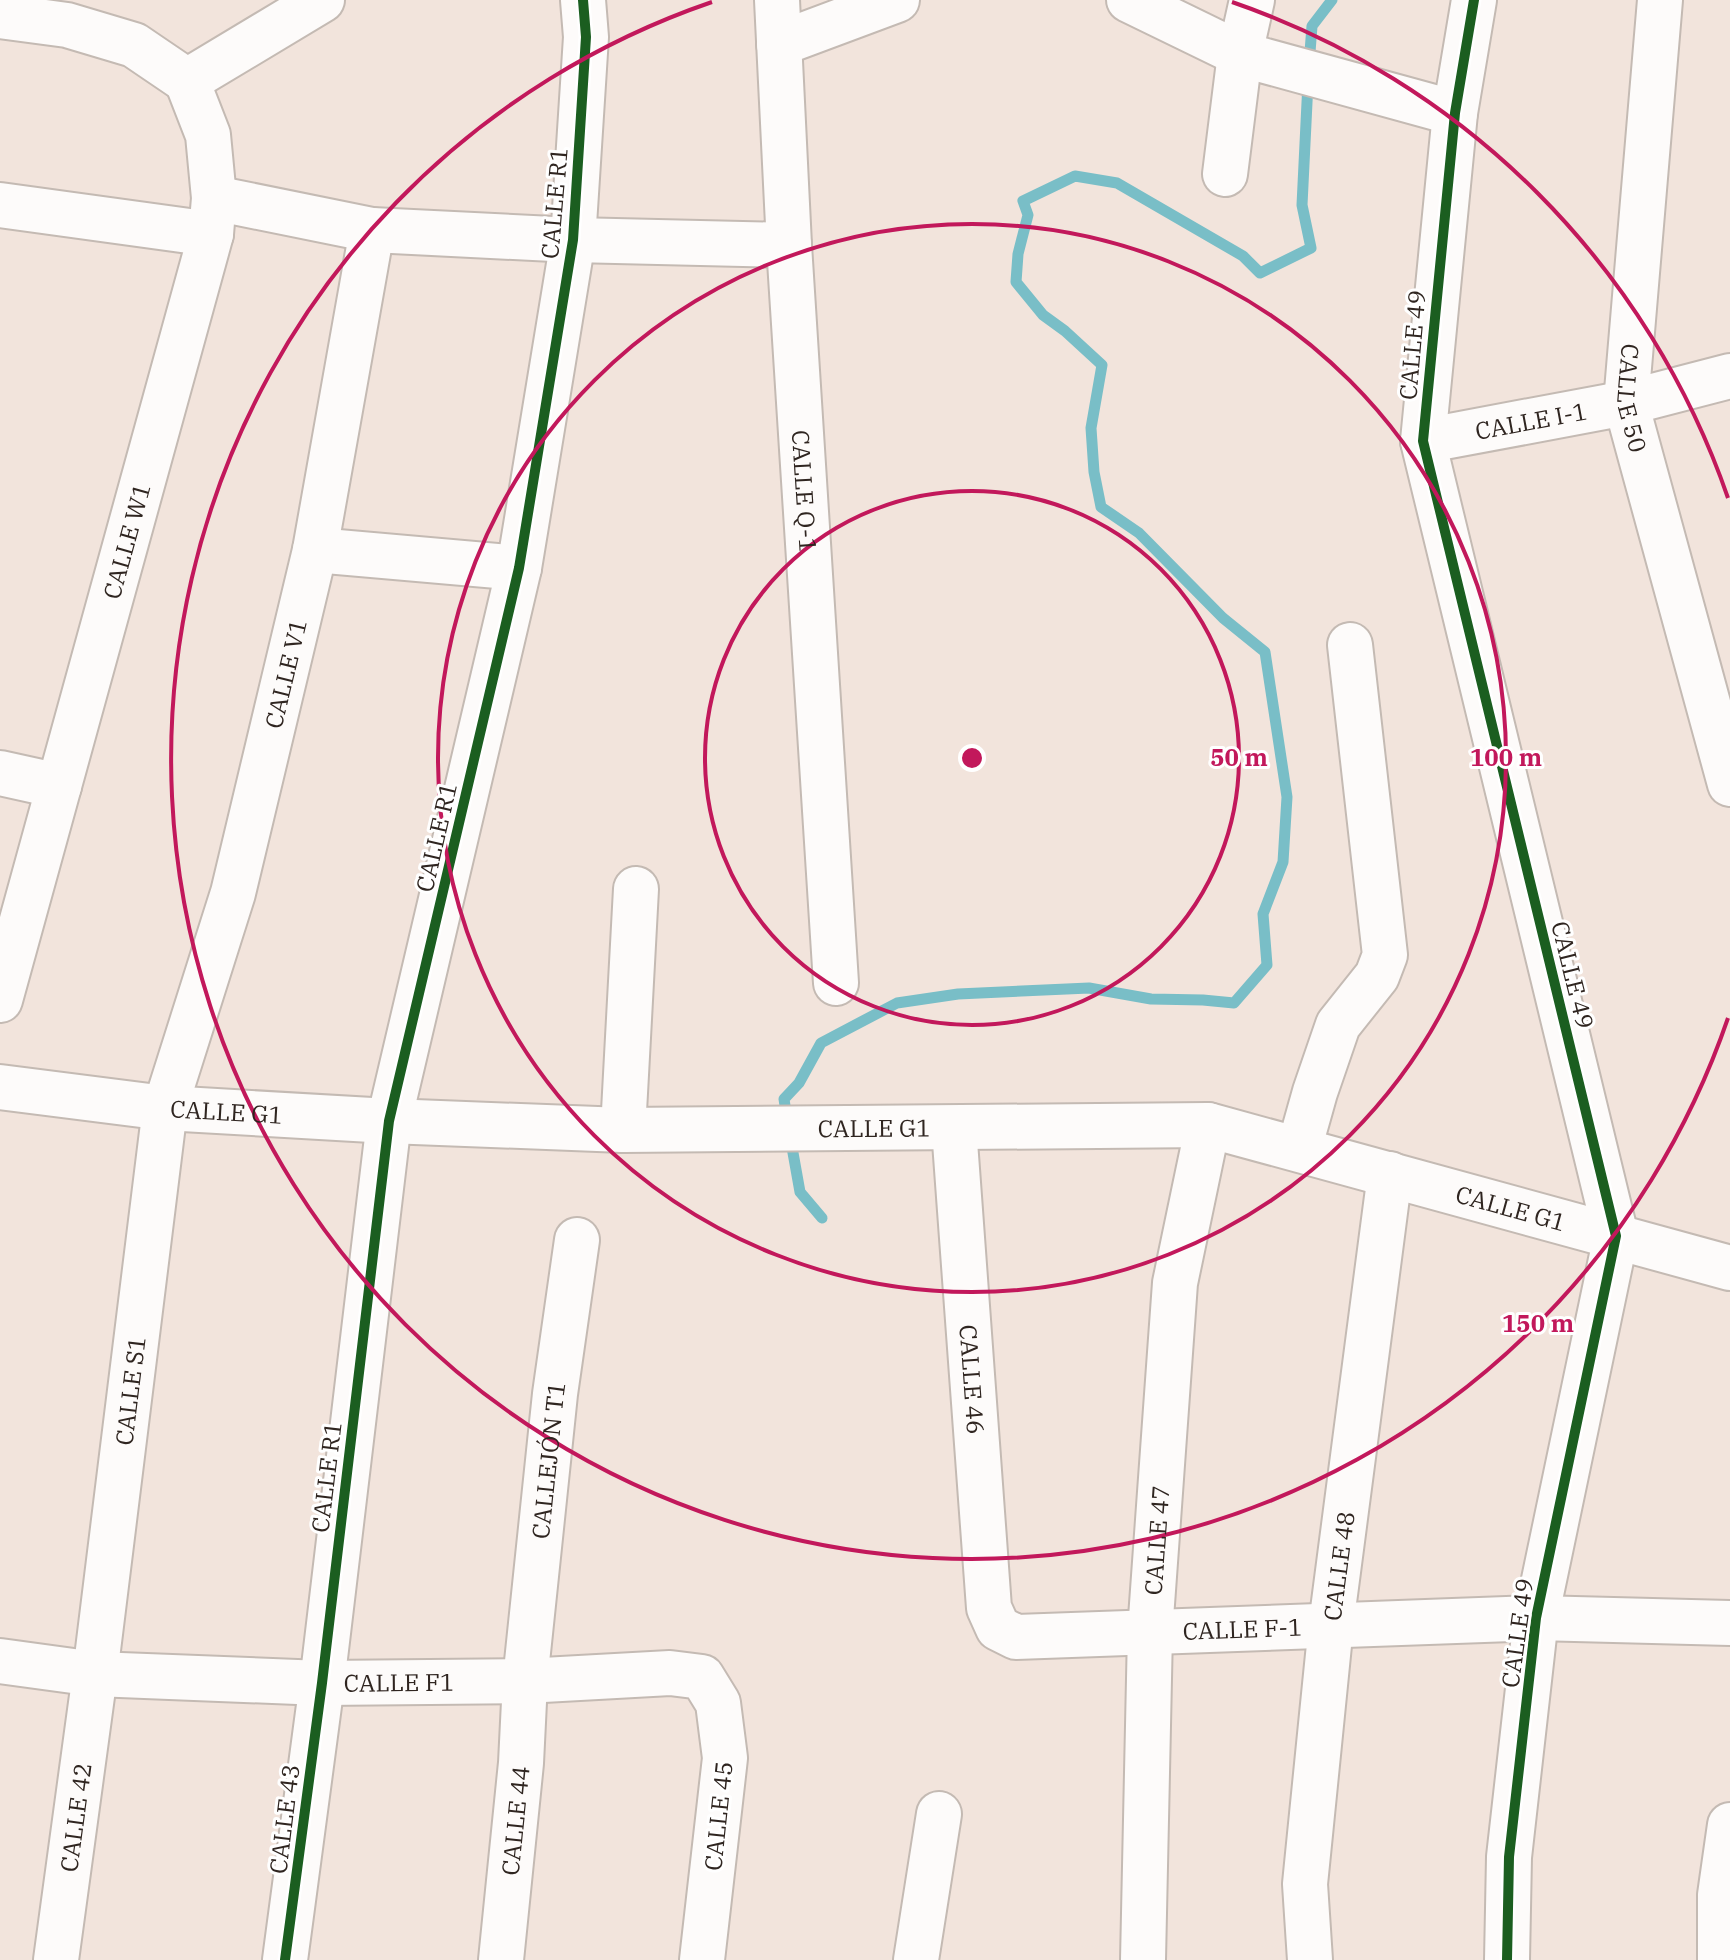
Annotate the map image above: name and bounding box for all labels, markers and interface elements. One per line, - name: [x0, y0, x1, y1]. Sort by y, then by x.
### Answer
- street label: CALLE R1: [533, 146, 575, 260]
- street label: CALLE 49: [1391, 289, 1433, 401]
- street label: CALLE 50: [1610, 342, 1655, 456]
- street label: CALLE I-1: [1472, 395, 1590, 447]
- street label: CALLE Q-1: [785, 429, 825, 553]
- street label: CALLE W1: [95, 480, 158, 603]
- street label: CALLE V1: [257, 616, 314, 732]
- text: 50 m: [1210, 741, 1268, 773]
- text: 100 m: [1470, 741, 1542, 773]
- centre of rings: [958, 744, 986, 772]
- street label: CALLE R1: [408, 779, 464, 895]
- street label: CALLE 49: [1544, 918, 1602, 1032]
- street label: CALLE G1: [169, 1092, 284, 1131]
- street label: CALLE G1: [818, 1111, 931, 1144]
- street label: CALLE G1: [1452, 1178, 1570, 1238]
- text: 150 m: [1502, 1307, 1574, 1339]
- street label: CALLE 46: [952, 1323, 992, 1435]
- street label: CALLE S1: [107, 1334, 153, 1447]
- street label: CALLEJÓN T1: [524, 1379, 573, 1541]
- street label: CALLE R1: [303, 1420, 349, 1534]
- street label: CALLE 47: [1137, 1484, 1176, 1596]
- street label: CALLE 48: [1316, 1509, 1362, 1623]
- street label: CALLE 49: [1494, 1576, 1540, 1690]
- street label: CALLE F-1: [1182, 1611, 1303, 1647]
- street label: CALLE F1: [343, 1666, 454, 1699]
- street label: CALLE 45: [696, 1760, 740, 1872]
- street label: CALLE 42: [52, 1761, 99, 1874]
- street label: CALLE 43: [261, 1762, 307, 1876]
- street label: CALLE 44: [494, 1764, 537, 1877]

